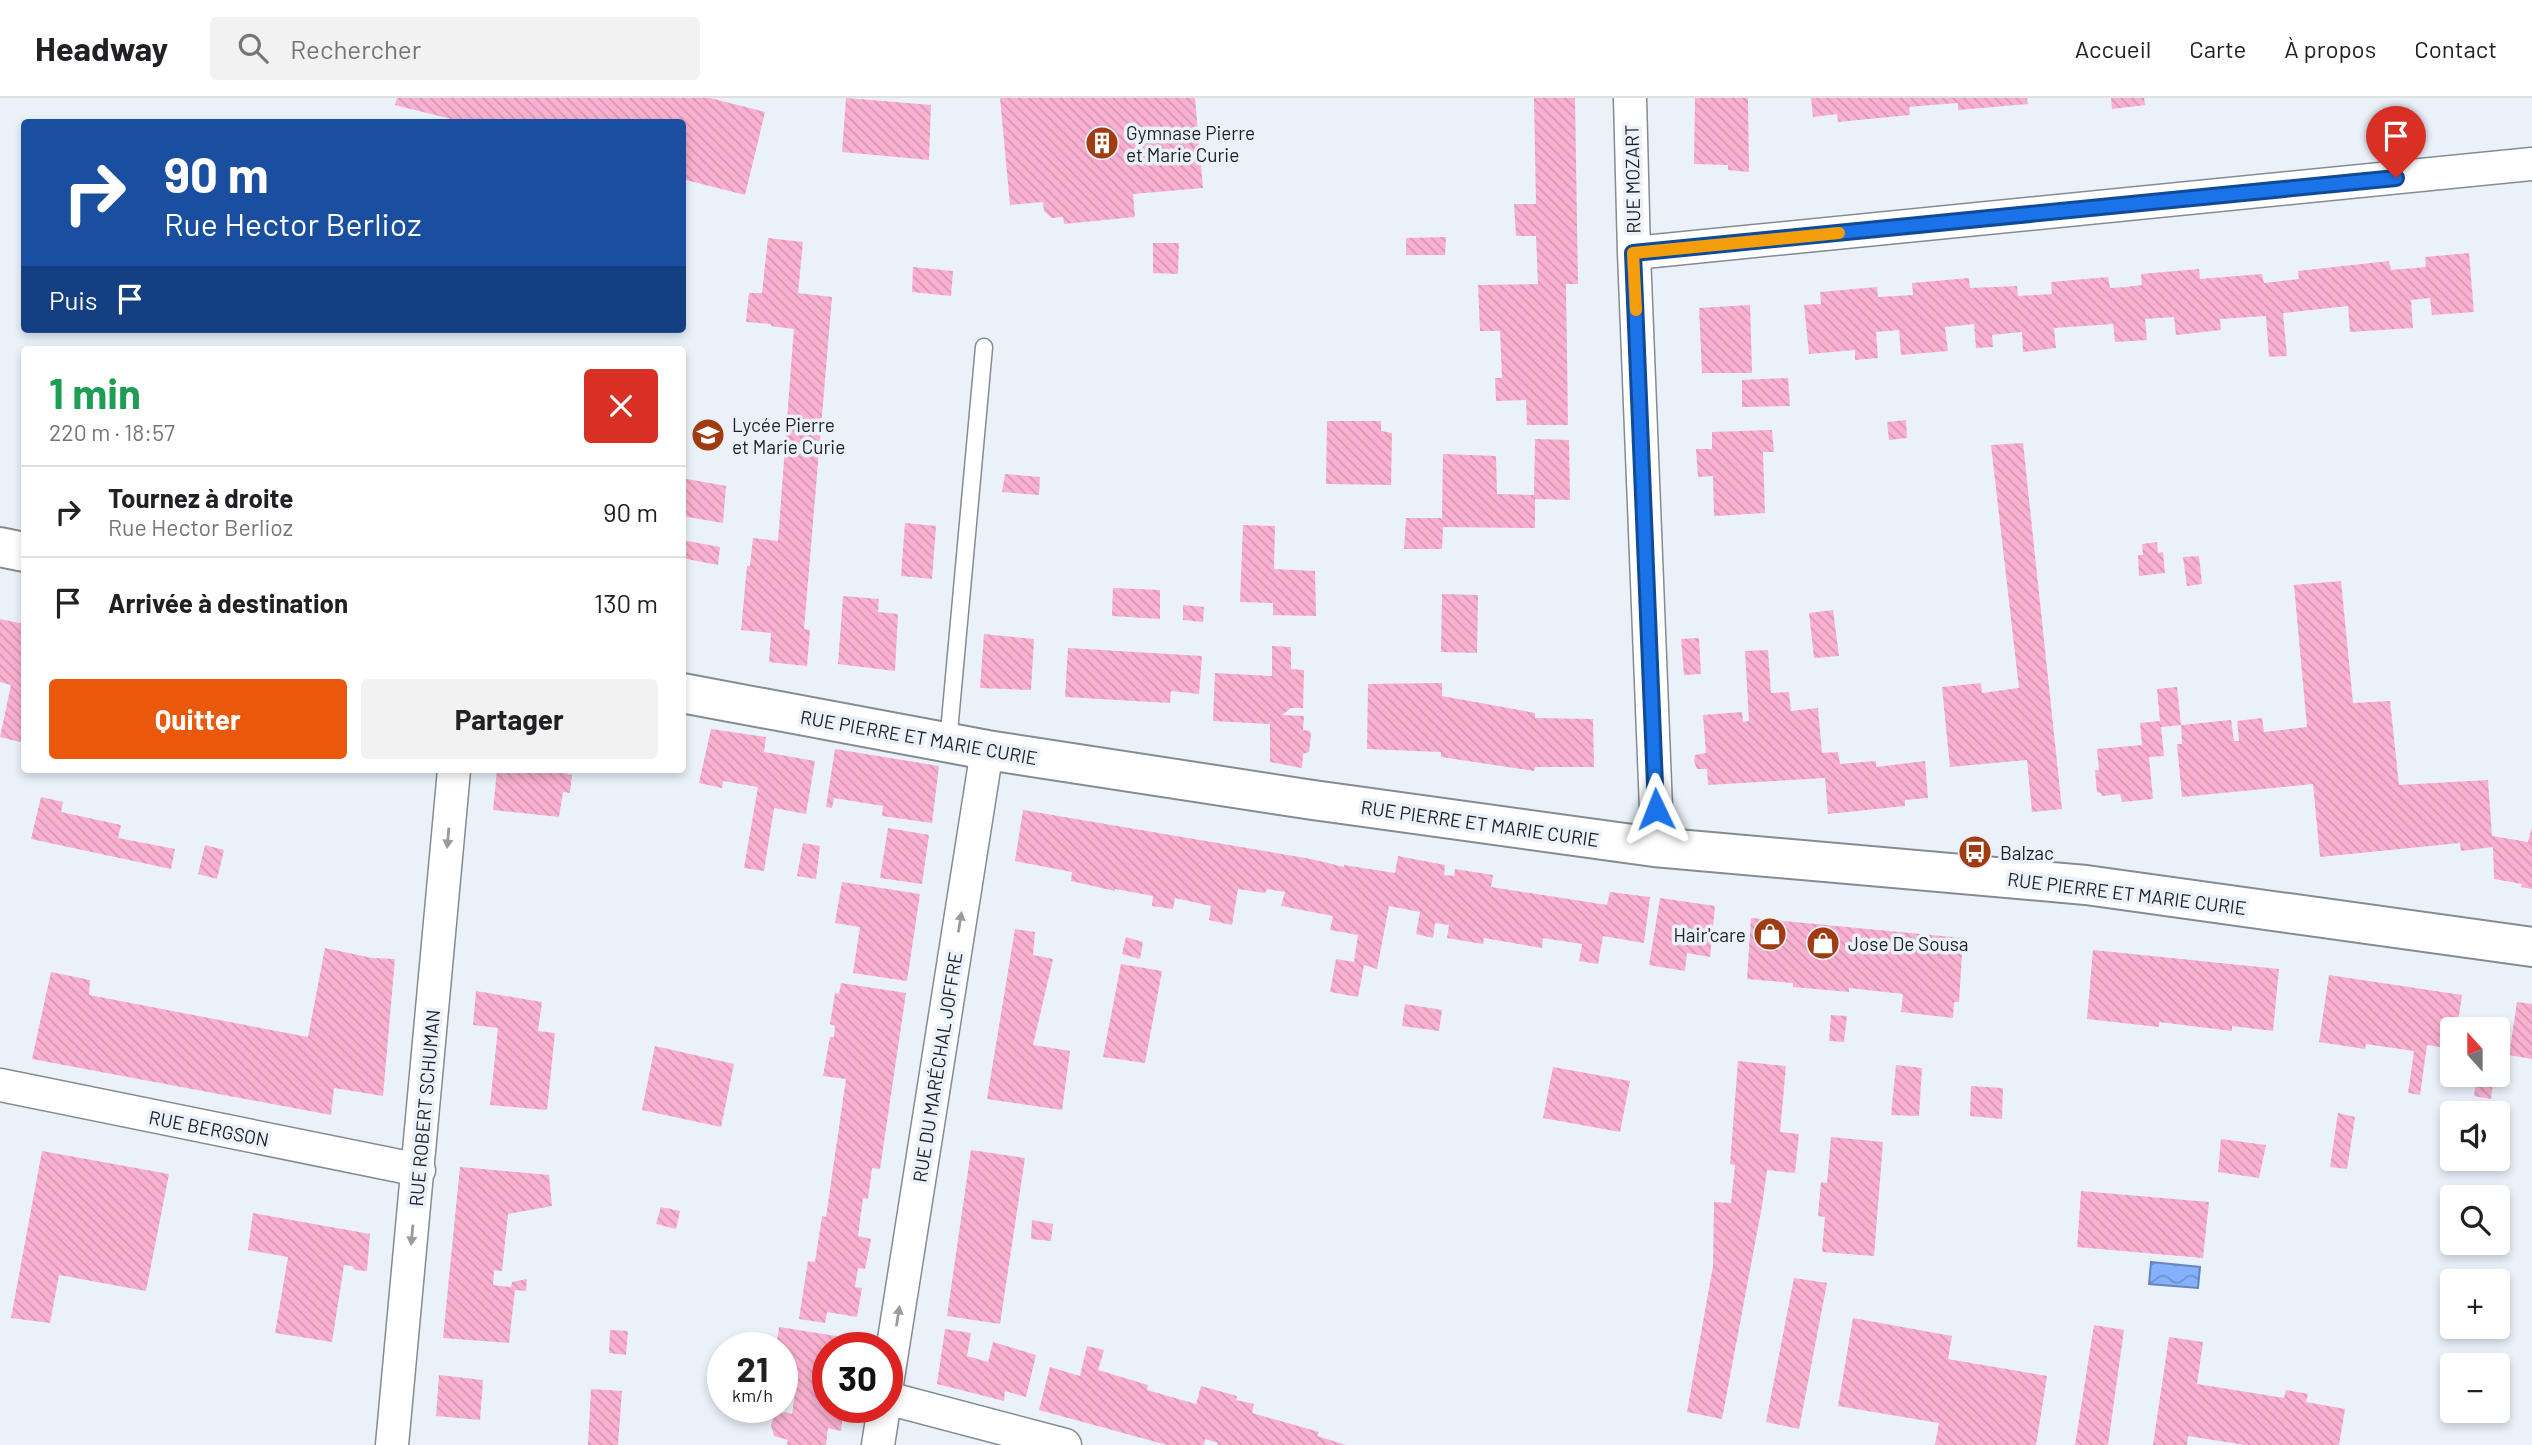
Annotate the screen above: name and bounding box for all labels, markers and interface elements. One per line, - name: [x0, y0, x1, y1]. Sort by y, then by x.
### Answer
- search box: [210, 17, 700, 80]
- text: Headway: [35, 28, 168, 68]
- icon: search: [234, 29, 272, 67]
- text: Rechercher: [290, 33, 421, 64]
- text: Accueil: [2075, 34, 2151, 63]
- text: Carte: [2189, 34, 2246, 63]
- text: À propos: [2284, 34, 2376, 63]
- text: Contact: [2414, 34, 2497, 63]
- pin: [2366, 106, 2426, 178]
- icon: arrive: [2377, 117, 2415, 155]
- place label: Gymnase Pierre et Marie Curie: [1126, 121, 1255, 166]
- building icon: Gymnase Pierre et Marie Curie: [1083, 124, 1121, 162]
- street label: RUE MOZART: [1620, 124, 1644, 234]
- text: 90 m: [164, 144, 269, 203]
- icon: right: [49, 147, 140, 238]
- text: Rue Hector Berlioz: [164, 204, 421, 242]
- icon: arrive: [111, 280, 149, 318]
- text: Puis: [49, 284, 97, 315]
- text: 1 min: [49, 367, 141, 417]
- button: close: [584, 369, 658, 443]
- place label: Lycée Pierre et Marie Curie: [732, 413, 845, 458]
- school or university icon: Lycée Pierre et Marie Curie: [689, 416, 727, 454]
- text: 220 m · 18:57: [49, 418, 175, 446]
- text: Tournez à droite: [108, 482, 293, 513]
- icon: right: [49, 493, 87, 531]
- text: 90 m: [603, 496, 658, 527]
- text: Rue Hector Berlioz: [108, 513, 293, 541]
- icon: arrive: [49, 584, 87, 622]
- text: Arrivée à destination: [108, 587, 348, 618]
- text: 130 m: [594, 587, 658, 618]
- button: Quitter: [49, 679, 347, 759]
- button: Partager: [361, 679, 658, 759]
- street label: RUE PIERRE ET MARIE CURIE: [799, 705, 1039, 769]
- position arrow: [1619, 772, 1693, 846]
- street label: RUE PIERRE ET MARIE CURIE: [1359, 795, 1601, 851]
- one-way arrow: [443, 827, 454, 849]
- bus stop icon: Balzac: [1956, 833, 1994, 871]
- place label: Balzac: [2000, 841, 2054, 864]
- street label: RUE PIERRE ET MARIE CURIE: [2006, 867, 2248, 919]
- one-way arrow: [955, 911, 966, 933]
- shop icon: Hair'care: [1751, 915, 1789, 953]
- place label: Hair'care: [1673, 923, 1746, 946]
- shop icon: Jose De Sousa: [1804, 924, 1842, 962]
- place label: Jose De Sousa: [1848, 932, 1969, 955]
- street label: RUE DU MARÉCHAL JOFFRE: [907, 950, 967, 1184]
- street label: RUE ROBERT SCHUMAN: [404, 1009, 444, 1207]
- north arrow: [2440, 1017, 2510, 1087]
- map controls: [2440, 1017, 2510, 1423]
- button: sound: [2440, 1101, 2510, 1171]
- street label: RUE BERGSON: [147, 1105, 271, 1151]
- button: search: [2440, 1185, 2510, 1255]
- one-way arrow: [407, 1225, 418, 1247]
- button: +: [2440, 1269, 2510, 1339]
- one-way arrow: [893, 1305, 904, 1327]
- speed limit sign: 30: [812, 1332, 903, 1423]
- text: 21: [737, 1347, 768, 1389]
- button: −: [2440, 1353, 2510, 1423]
- text: km/h: [732, 1384, 773, 1406]

